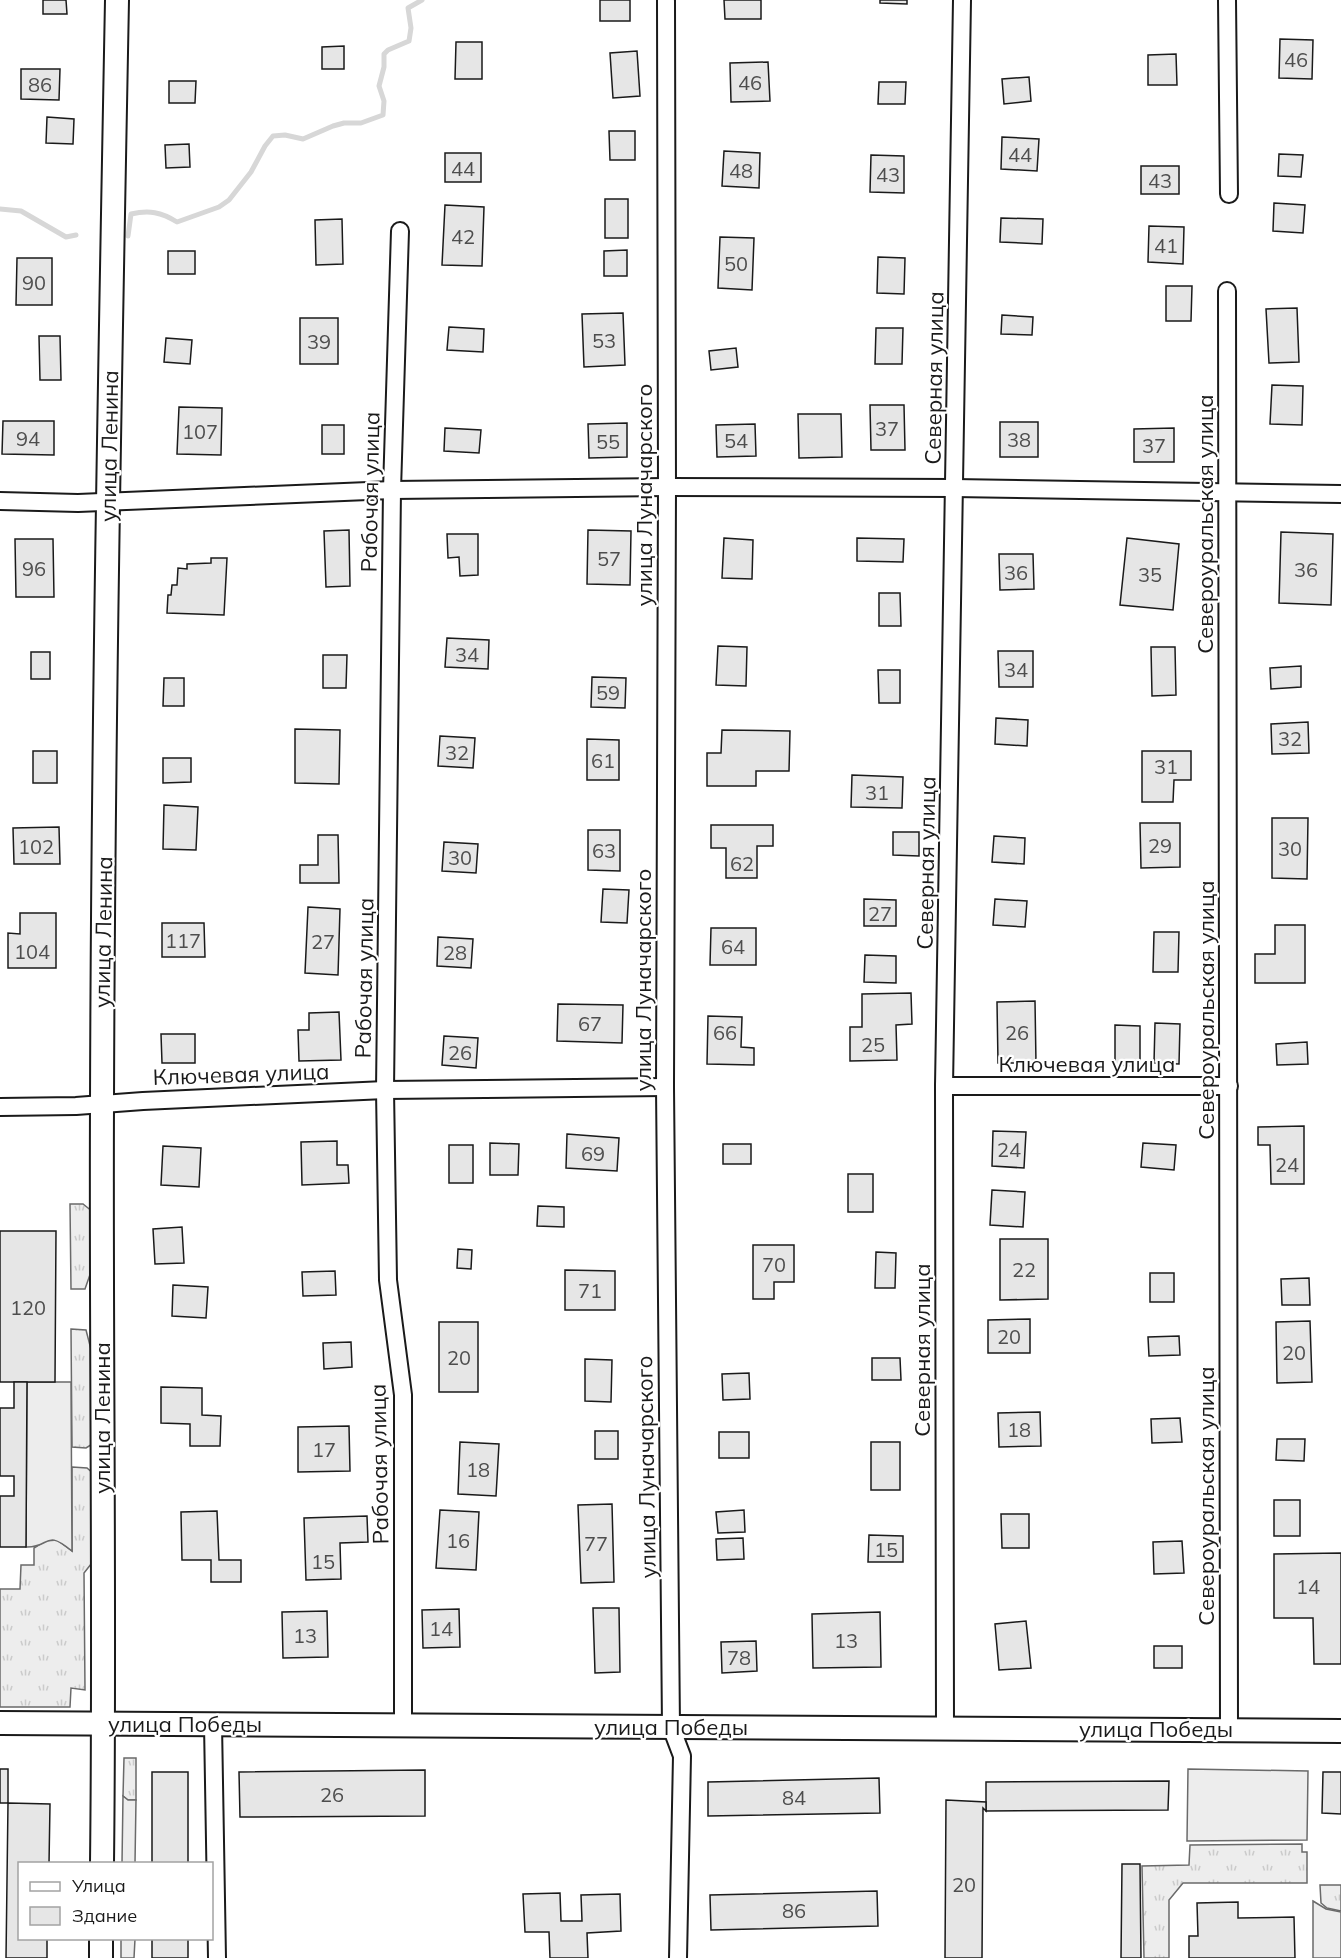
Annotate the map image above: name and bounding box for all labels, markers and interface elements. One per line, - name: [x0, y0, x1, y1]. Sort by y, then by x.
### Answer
- house number: 46: [1284, 47, 1308, 72]
- house number: 46: [738, 70, 762, 95]
- house number: 86: [28, 72, 52, 97]
- house number: 44: [1008, 142, 1032, 167]
- house number: 44: [451, 156, 475, 181]
- house number: 48: [729, 158, 753, 183]
- house number: 43: [876, 162, 900, 187]
- house number: 43: [1148, 168, 1172, 193]
- house number: 42: [451, 224, 475, 249]
- house number: 41: [1154, 233, 1178, 258]
- house number: 50: [724, 251, 748, 276]
- house number: 90: [22, 270, 46, 295]
- street label: Северная улица: [918, 291, 950, 465]
- house number: 53: [592, 328, 616, 353]
- house number: 39: [307, 329, 331, 354]
- street label: улица Ленина: [94, 370, 124, 522]
- street label: улица Луначарского: [630, 384, 658, 606]
- street label: Североуральская улица: [1191, 394, 1219, 654]
- street label: Рабочая улица: [355, 411, 385, 573]
- house number: 37: [875, 416, 899, 441]
- house number: 107: [182, 419, 218, 444]
- house number: 94: [16, 426, 40, 451]
- house number: 38: [1007, 427, 1031, 452]
- house number: 54: [724, 428, 748, 453]
- house number: 55: [596, 429, 620, 454]
- house number: 37: [1142, 433, 1166, 458]
- house number: 57: [597, 546, 621, 571]
- house number: 96: [22, 556, 46, 581]
- house number: 36: [1294, 557, 1318, 582]
- house number: 36: [1004, 560, 1028, 585]
- house number: 35: [1138, 562, 1162, 587]
- house number: 34: [455, 642, 479, 667]
- house number: 34: [1004, 657, 1028, 682]
- house number: 59: [596, 680, 620, 705]
- house number: 32: [1278, 726, 1302, 751]
- house number: 32: [445, 740, 469, 765]
- house number: 61: [591, 748, 615, 773]
- house number: 31: [1154, 754, 1178, 779]
- street label: Северная улица: [910, 776, 942, 950]
- house number: 31: [865, 780, 889, 805]
- house number: 29: [1148, 833, 1172, 858]
- house number: 102: [18, 834, 54, 859]
- house number: 30: [1278, 836, 1302, 861]
- house number: 63: [592, 838, 616, 863]
- house number: 30: [448, 845, 472, 870]
- house number: 62: [730, 851, 754, 876]
- street label: улица Ленина: [88, 856, 118, 1008]
- street label: улица Луначарского: [629, 869, 657, 1091]
- street label: Североуральская улица: [1192, 880, 1220, 1140]
- street label: Рабочая улица: [349, 897, 379, 1059]
- house number: 27: [868, 901, 892, 926]
- house number: 117: [165, 928, 201, 953]
- house number: 27: [311, 929, 335, 954]
- house number: 64: [721, 934, 745, 959]
- house number: 104: [14, 939, 50, 964]
- house number: 28: [443, 940, 467, 965]
- house number: 67: [578, 1011, 602, 1036]
- house number: 66: [713, 1020, 737, 1045]
- house number: 26: [1005, 1020, 1029, 1045]
- house number: 25: [861, 1032, 885, 1057]
- house number: 26: [448, 1040, 472, 1065]
- street label: Ключевая улица: [999, 1050, 1175, 1078]
- street label: Ключевая улица: [152, 1057, 330, 1091]
- house number: 24: [997, 1137, 1021, 1162]
- house number: 69: [581, 1141, 605, 1166]
- house number: 24: [1275, 1152, 1299, 1177]
- house number: 70: [762, 1252, 786, 1277]
- house number: 22: [1012, 1257, 1036, 1282]
- street label: Северная улица: [908, 1263, 936, 1437]
- house number: 71: [578, 1278, 602, 1303]
- house number: 120: [10, 1295, 46, 1320]
- house number: 20: [997, 1324, 1021, 1349]
- house number: 20: [1282, 1340, 1306, 1365]
- street label: улица Ленина: [88, 1342, 116, 1494]
- house number: 20: [447, 1345, 471, 1370]
- street label: улица Луначарского: [630, 1355, 662, 1579]
- street label: Североуральская улица: [1192, 1366, 1220, 1626]
- street label: Рабочая улица: [364, 1383, 394, 1545]
- house number: 18: [1007, 1417, 1031, 1442]
- house number: 17: [312, 1437, 336, 1462]
- house number: 18: [466, 1457, 490, 1482]
- house number: 16: [446, 1528, 470, 1553]
- house number: 77: [584, 1531, 608, 1556]
- house number: 15: [874, 1537, 898, 1562]
- house number: 15: [311, 1549, 335, 1574]
- house number: 14: [1296, 1574, 1320, 1599]
- house number: 14: [429, 1616, 453, 1641]
- house number: 13: [293, 1623, 317, 1648]
- house number: 13: [834, 1628, 858, 1653]
- house number: 78: [727, 1645, 751, 1670]
- street label: улица Победы: [108, 1710, 262, 1738]
- street label: улица Победы: [594, 1713, 748, 1741]
- street label: улица Победы: [1079, 1715, 1233, 1743]
- house number: 26: [320, 1782, 344, 1807]
- house number: 84: [782, 1785, 806, 1810]
- legend: [18, 1862, 213, 1940]
- house number: 20: [952, 1872, 976, 1897]
- text: Улица: [71, 1874, 126, 1897]
- house number: 86: [782, 1898, 806, 1923]
- text: Здание: [72, 1904, 137, 1927]

